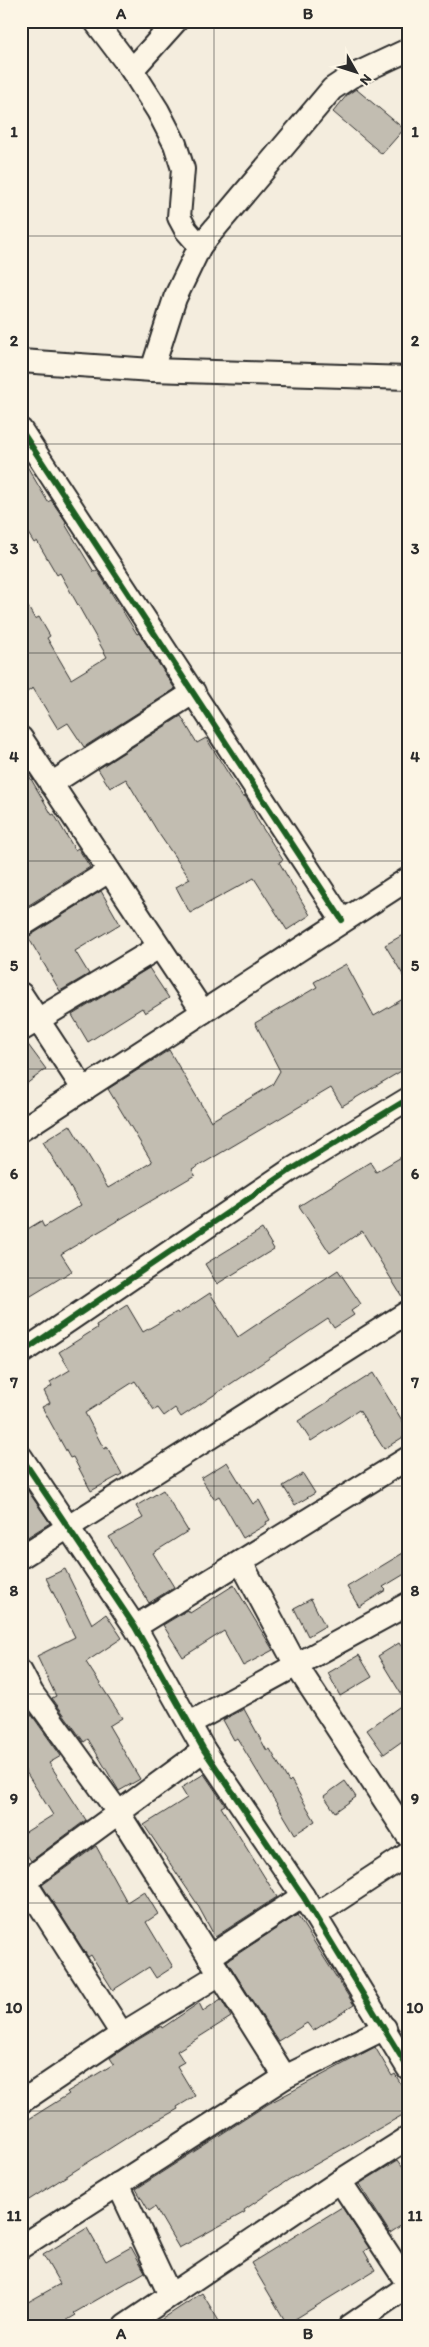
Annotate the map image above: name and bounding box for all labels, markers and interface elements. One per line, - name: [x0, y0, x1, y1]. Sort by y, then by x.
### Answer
- text: A: [115, 4, 127, 23]
- text: B: [303, 4, 314, 23]
- north arrow: [332, 48, 382, 98]
- text: N: [356, 71, 375, 89]
- text: 1: [10, 122, 18, 141]
- text: 1: [411, 122, 419, 141]
- text: 2: [10, 331, 19, 350]
- text: 2: [411, 331, 420, 350]
- text: 3: [10, 539, 19, 558]
- text: 3: [411, 539, 420, 558]
- text: 4: [9, 747, 19, 766]
- text: 4: [410, 747, 420, 766]
- text: 5: [10, 956, 19, 975]
- text: 5: [411, 956, 420, 975]
- text: 6: [10, 1164, 19, 1183]
- text: 6: [411, 1164, 420, 1183]
- text: 7: [9, 1373, 18, 1392]
- text: 7: [410, 1373, 419, 1392]
- text: 8: [10, 1581, 19, 1600]
- text: 8: [411, 1581, 420, 1600]
- text: 9: [10, 1789, 18, 1808]
- text: 9: [411, 1789, 419, 1808]
- text: 10: [5, 1998, 23, 2017]
- text: 10: [406, 1998, 424, 2017]
- text: 11: [7, 2206, 22, 2225]
- text: 11: [408, 2206, 423, 2225]
- text: A: [115, 2324, 127, 2343]
- text: B: [303, 2324, 314, 2343]

